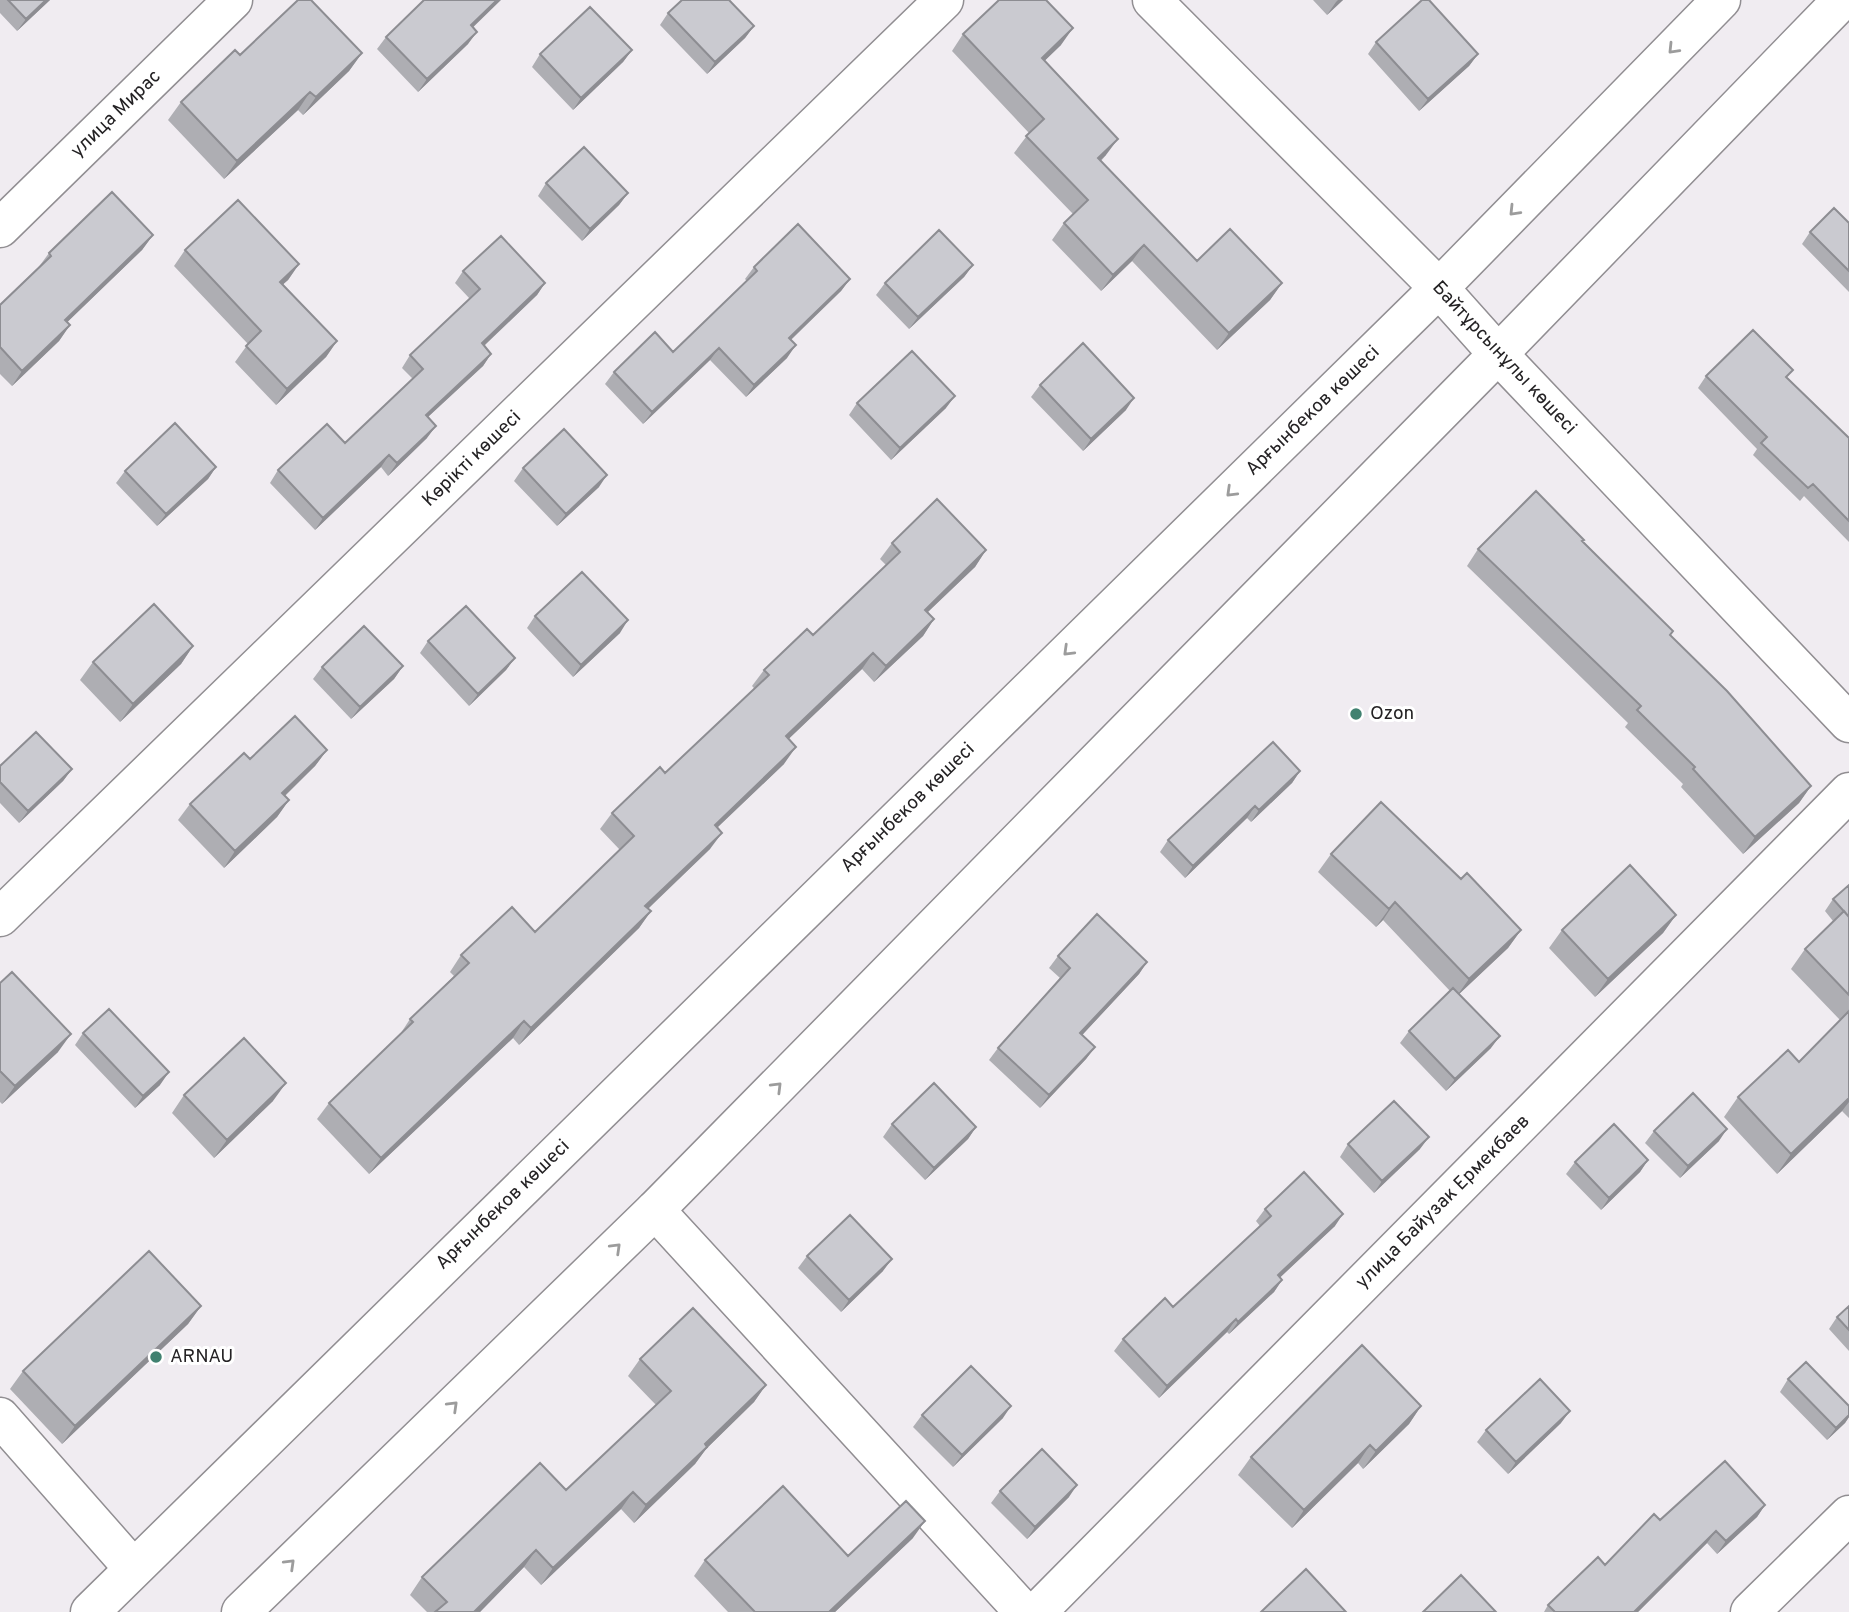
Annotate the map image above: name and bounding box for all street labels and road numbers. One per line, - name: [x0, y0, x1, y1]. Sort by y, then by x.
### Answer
- street label: улица Мирас: [66, 65, 166, 163]
- street label: Байтұрсынұлы көшесі: [1427, 276, 1581, 440]
- street label: Арғынбеков көшесі: [1241, 341, 1385, 481]
- street label: Көрікті көшесі: [417, 406, 527, 512]
- street label: Арғынбеков көшесі: [836, 738, 980, 878]
- street label: улица Байузак Ермекбаев: [1351, 1110, 1535, 1294]
- street label: Арғынбеков көшесі: [431, 1135, 575, 1275]

